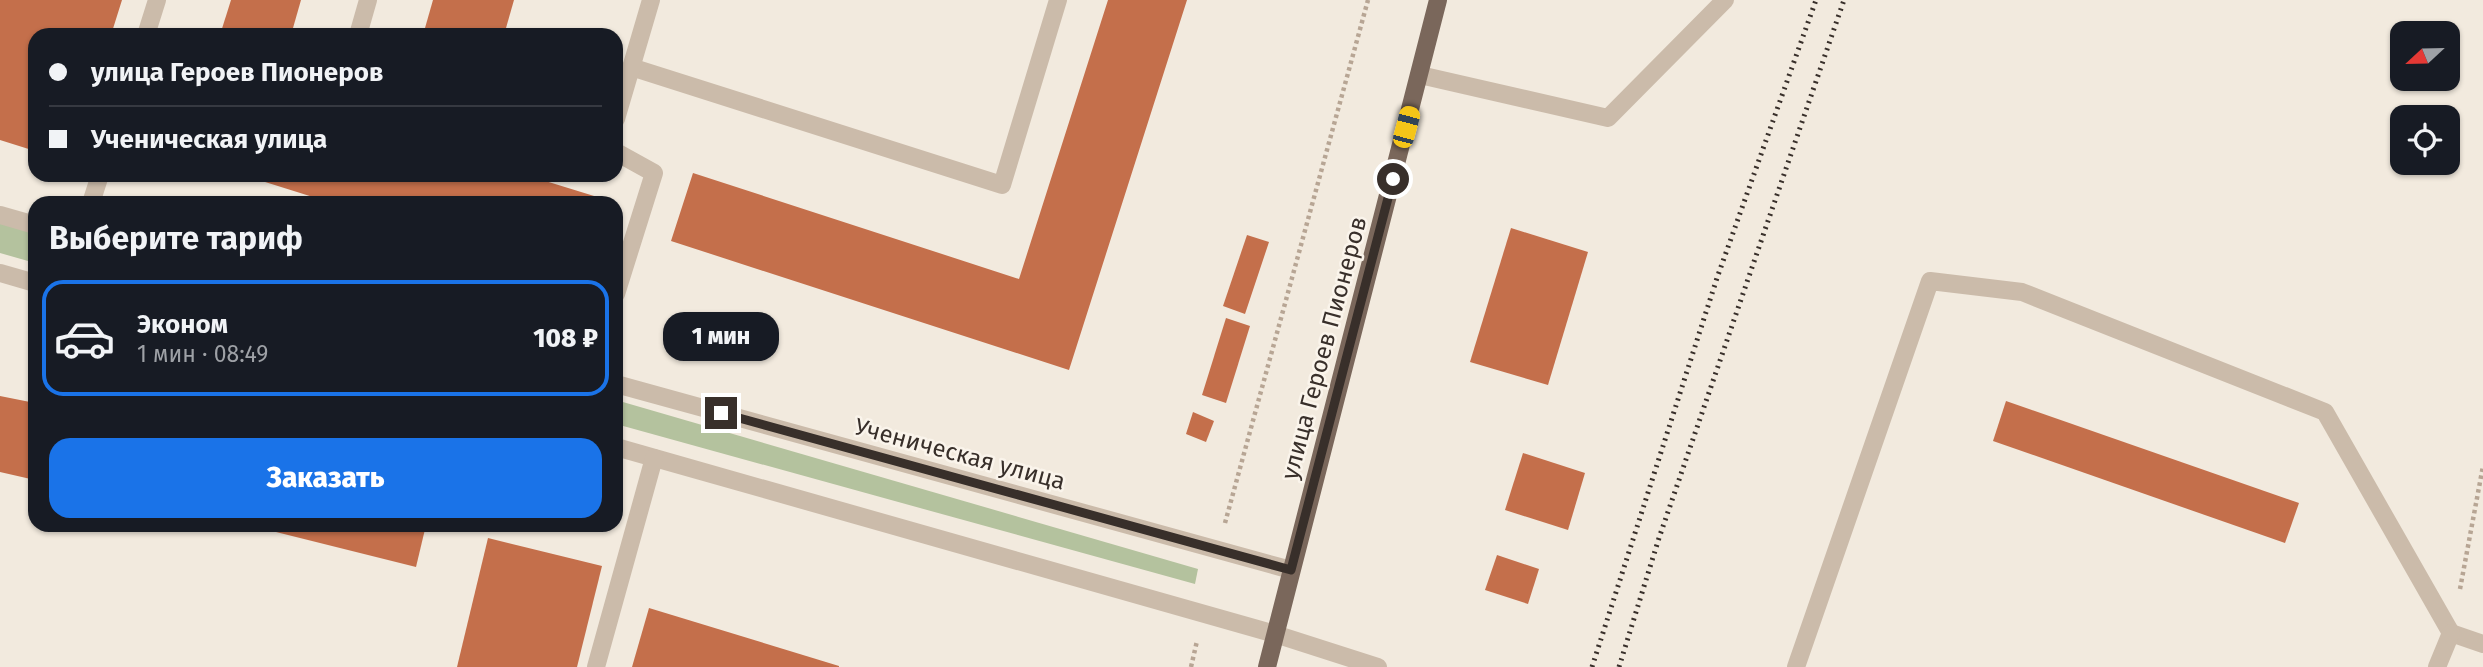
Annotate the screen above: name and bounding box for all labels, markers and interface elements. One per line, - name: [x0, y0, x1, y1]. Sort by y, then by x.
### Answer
- north arrow: [2390, 21, 2460, 91]
- map controls: [2390, 21, 2460, 175]
- text: улица Героев Пионеров: [91, 57, 383, 88]
- car: [1391, 104, 1422, 150]
- button: locate: [2390, 105, 2460, 175]
- text: Ученическая улица: [91, 124, 327, 155]
- route start: [1377, 163, 1409, 195]
- street label: улица Героев Пионеров: [1275, 213, 1373, 483]
- text: Выберите тариф: [49, 219, 303, 257]
- icon: car: [53, 307, 116, 370]
- text: Эконом: [137, 309, 228, 340]
- callout: 1 мин: [663, 312, 779, 360]
- text: 1 мин: [692, 322, 750, 350]
- text: 108 ₽: [533, 323, 598, 354]
- text: 1 мин · 08:49: [137, 340, 268, 368]
- route end: [705, 397, 737, 429]
- street label: Ученическая улица: [852, 412, 1068, 496]
- button: Заказать: [49, 438, 602, 518]

